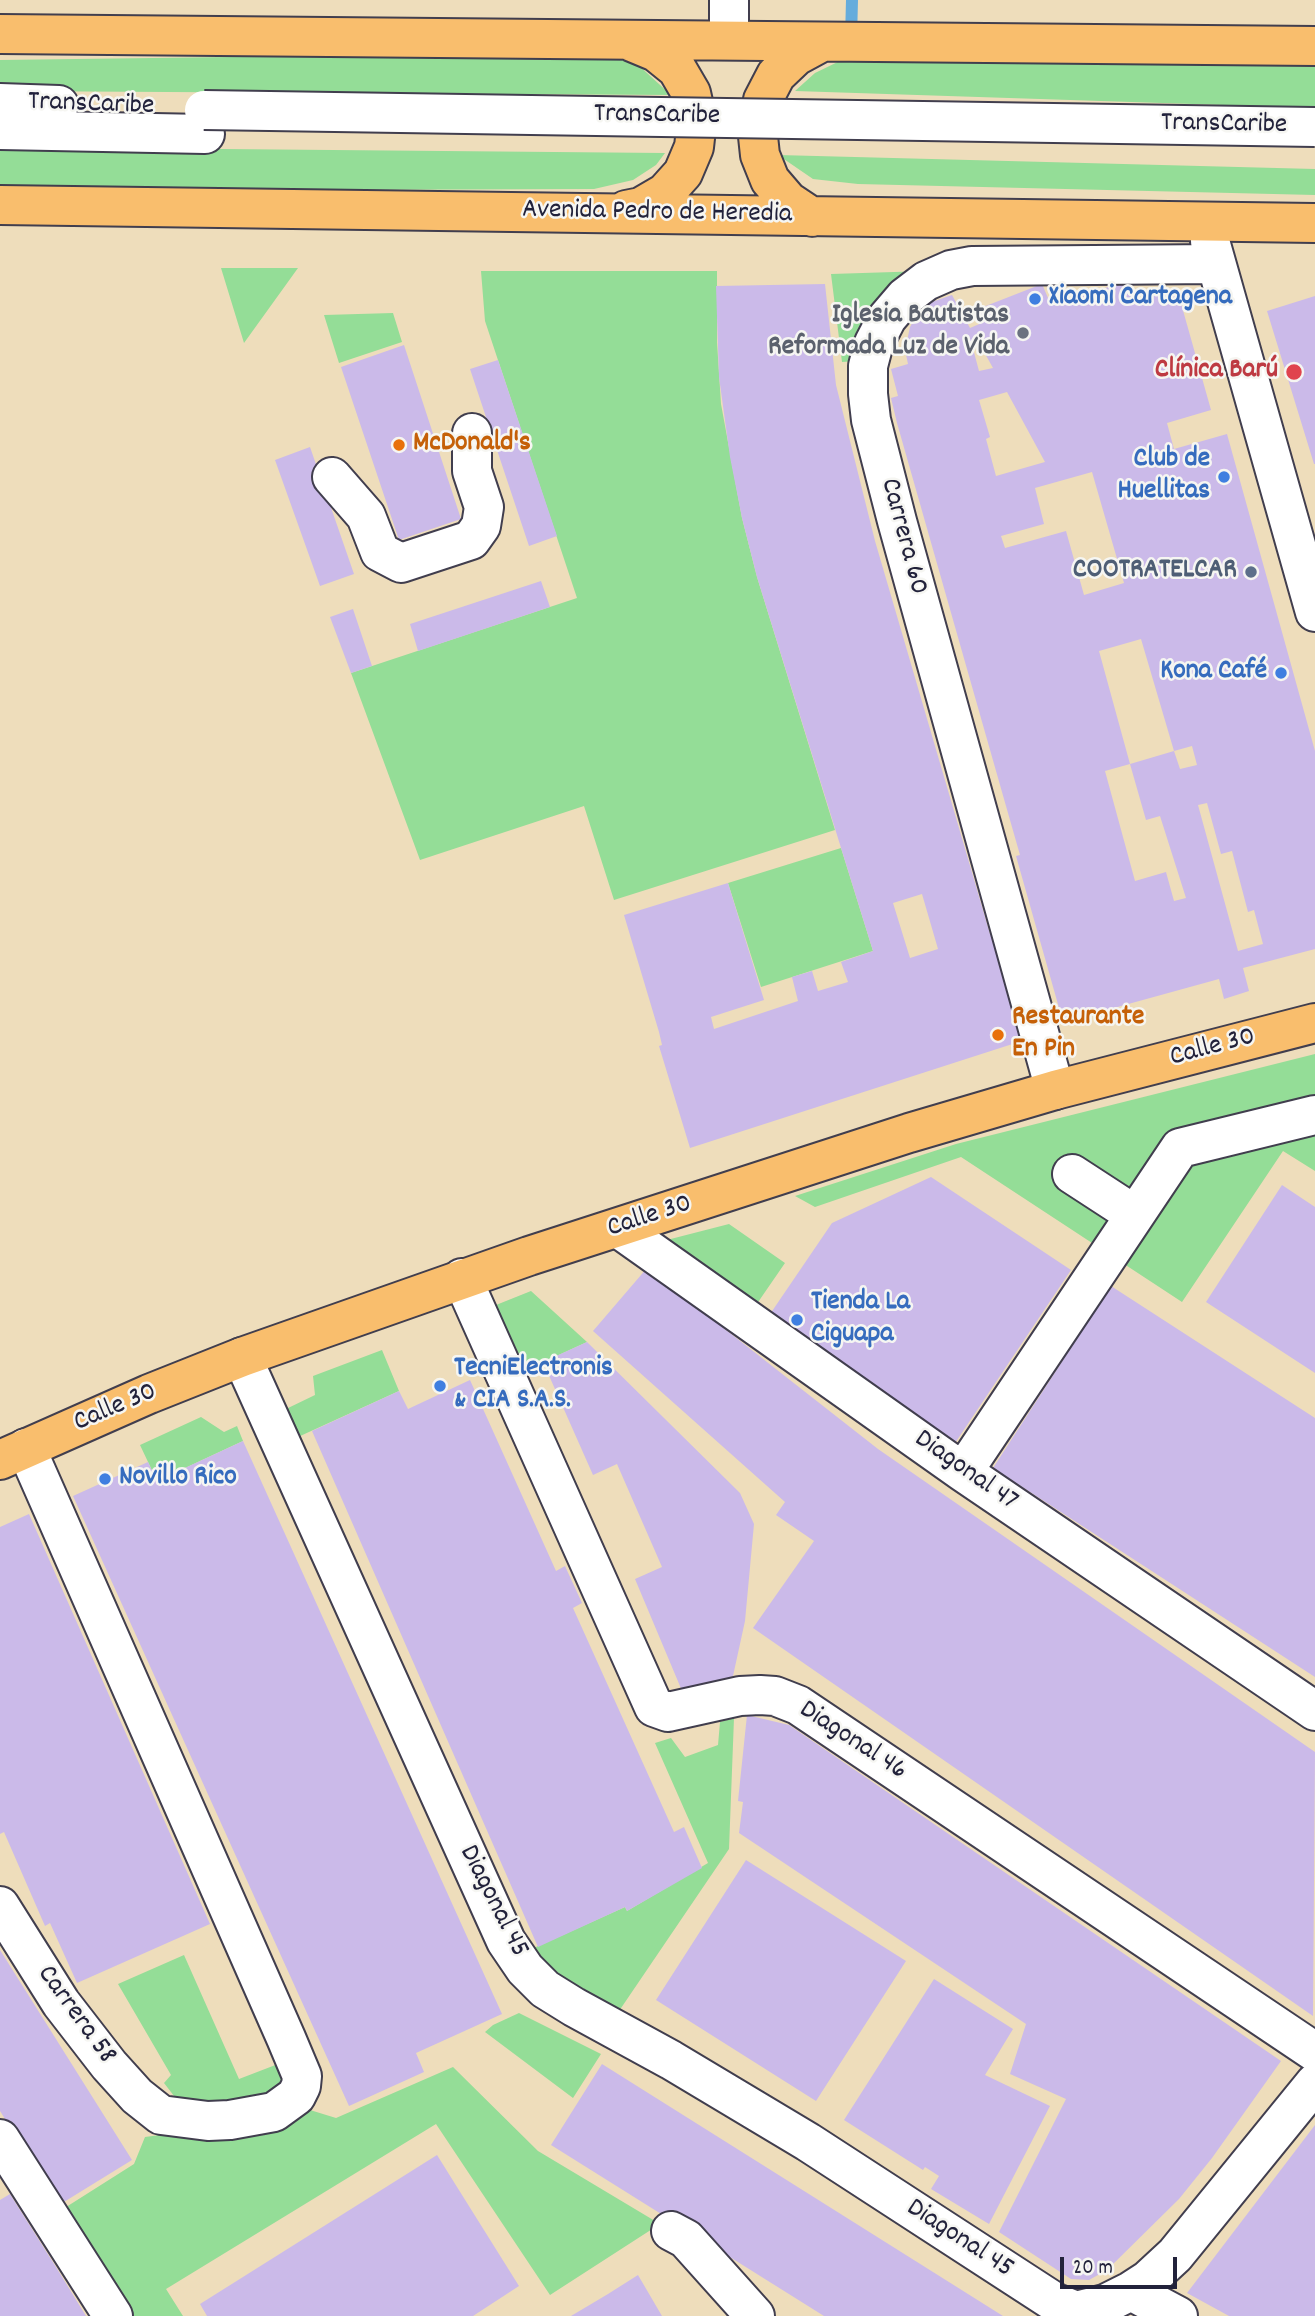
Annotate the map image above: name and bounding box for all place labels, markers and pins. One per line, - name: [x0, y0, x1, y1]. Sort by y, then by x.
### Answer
- place label: Xiaomi Cartagena: [1049, 282, 1232, 316]
- marker: Xiaomi Cartagena: [1027, 291, 1043, 307]
- place label: Iglesia Bautistas Reformada Luz de Vida: [768, 300, 1009, 366]
- marker: Iglesia Bautistas Reformada Luz de Vida: [1015, 325, 1031, 341]
- place label: Clínica Barú: [1155, 355, 1278, 389]
- marker: Clínica Barú: [1284, 362, 1304, 382]
- place label: McDonald's: [413, 428, 531, 462]
- marker: McDonald's: [391, 437, 407, 453]
- place label: Club de Huellitas: [1118, 444, 1210, 510]
- marker: Club de Huellitas: [1216, 469, 1232, 485]
- place label: COOTRATELCAR: [1073, 555, 1237, 589]
- marker: COOTRATELCAR: [1243, 564, 1259, 580]
- place label: Kona Café: [1160, 656, 1267, 690]
- marker: Kona Café: [1273, 665, 1289, 681]
- place label: Restaurante En Pin: [1012, 1002, 1144, 1068]
- marker: Restaurante En Pin: [990, 1027, 1006, 1043]
- place label: Tienda La Ciguapa: [811, 1287, 910, 1353]
- marker: Tienda La Ciguapa: [789, 1312, 805, 1328]
- place label: TecniElectronis & CIA S.A.S.: [454, 1353, 613, 1419]
- marker: TecniElectronis & CIA S.A.S.: [432, 1378, 448, 1394]
- place label: Novillo Rico: [119, 1462, 237, 1496]
- marker: Novillo Rico: [97, 1471, 113, 1487]

